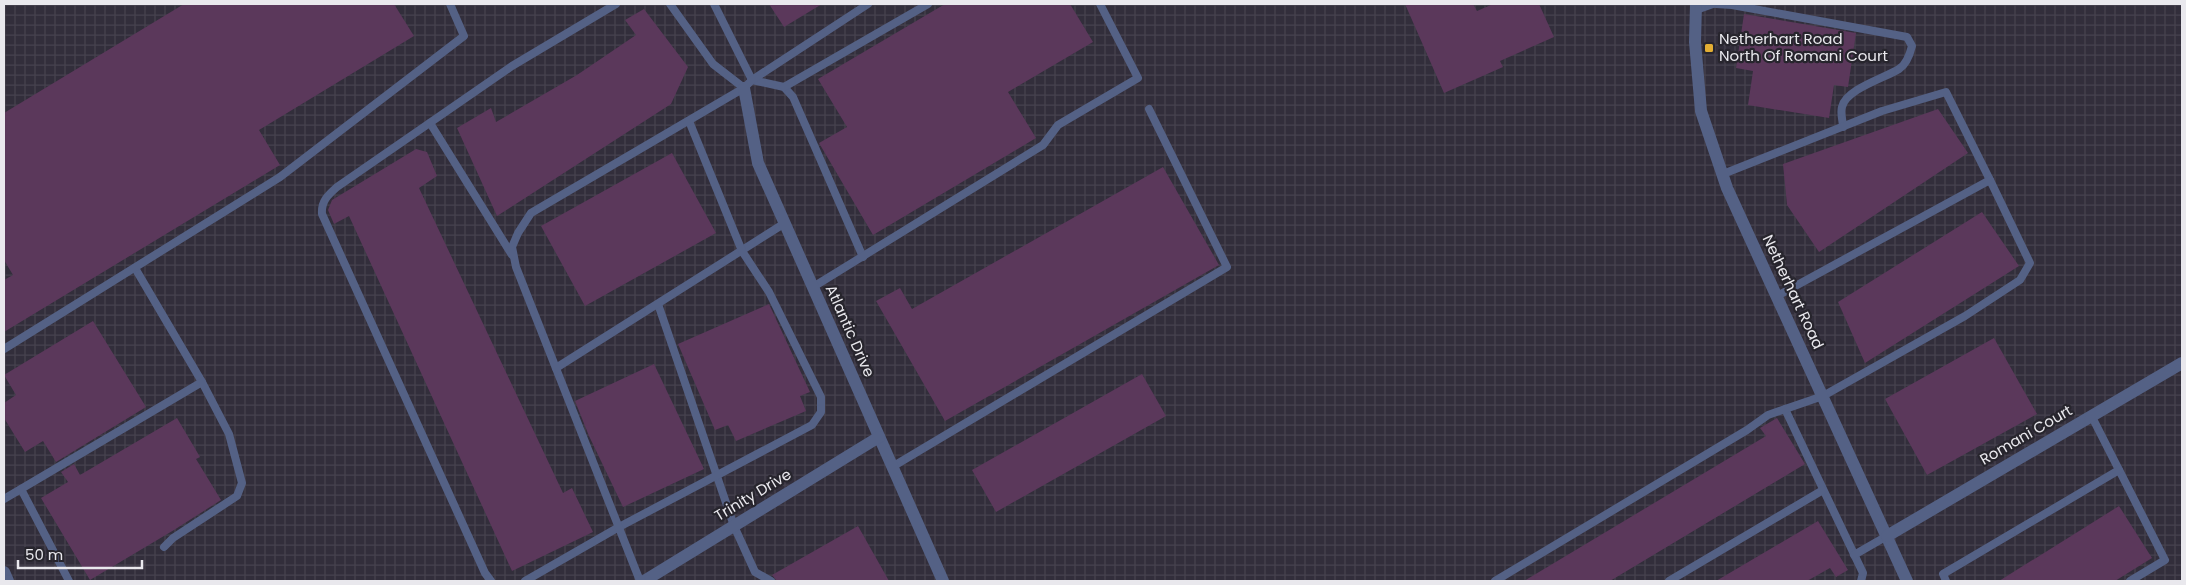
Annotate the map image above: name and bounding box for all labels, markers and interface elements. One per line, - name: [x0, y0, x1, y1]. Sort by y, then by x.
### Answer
- place label: Netherhart Road North Of Romani Court: [1719, 28, 1888, 66]
- marker: Netherhart Road North Of Romani Court: [1703, 42, 1715, 54]
- street label: Netherhart Road: [1758, 231, 1829, 352]
- street label: Atlantic Drive: [821, 281, 880, 380]
- street label: Romani Court: [1976, 400, 2076, 470]
- street label: Trinity Drive: [710, 463, 795, 526]
- scale bar: [18, 538, 141, 570]
- text: 50 m: [25, 544, 63, 565]

